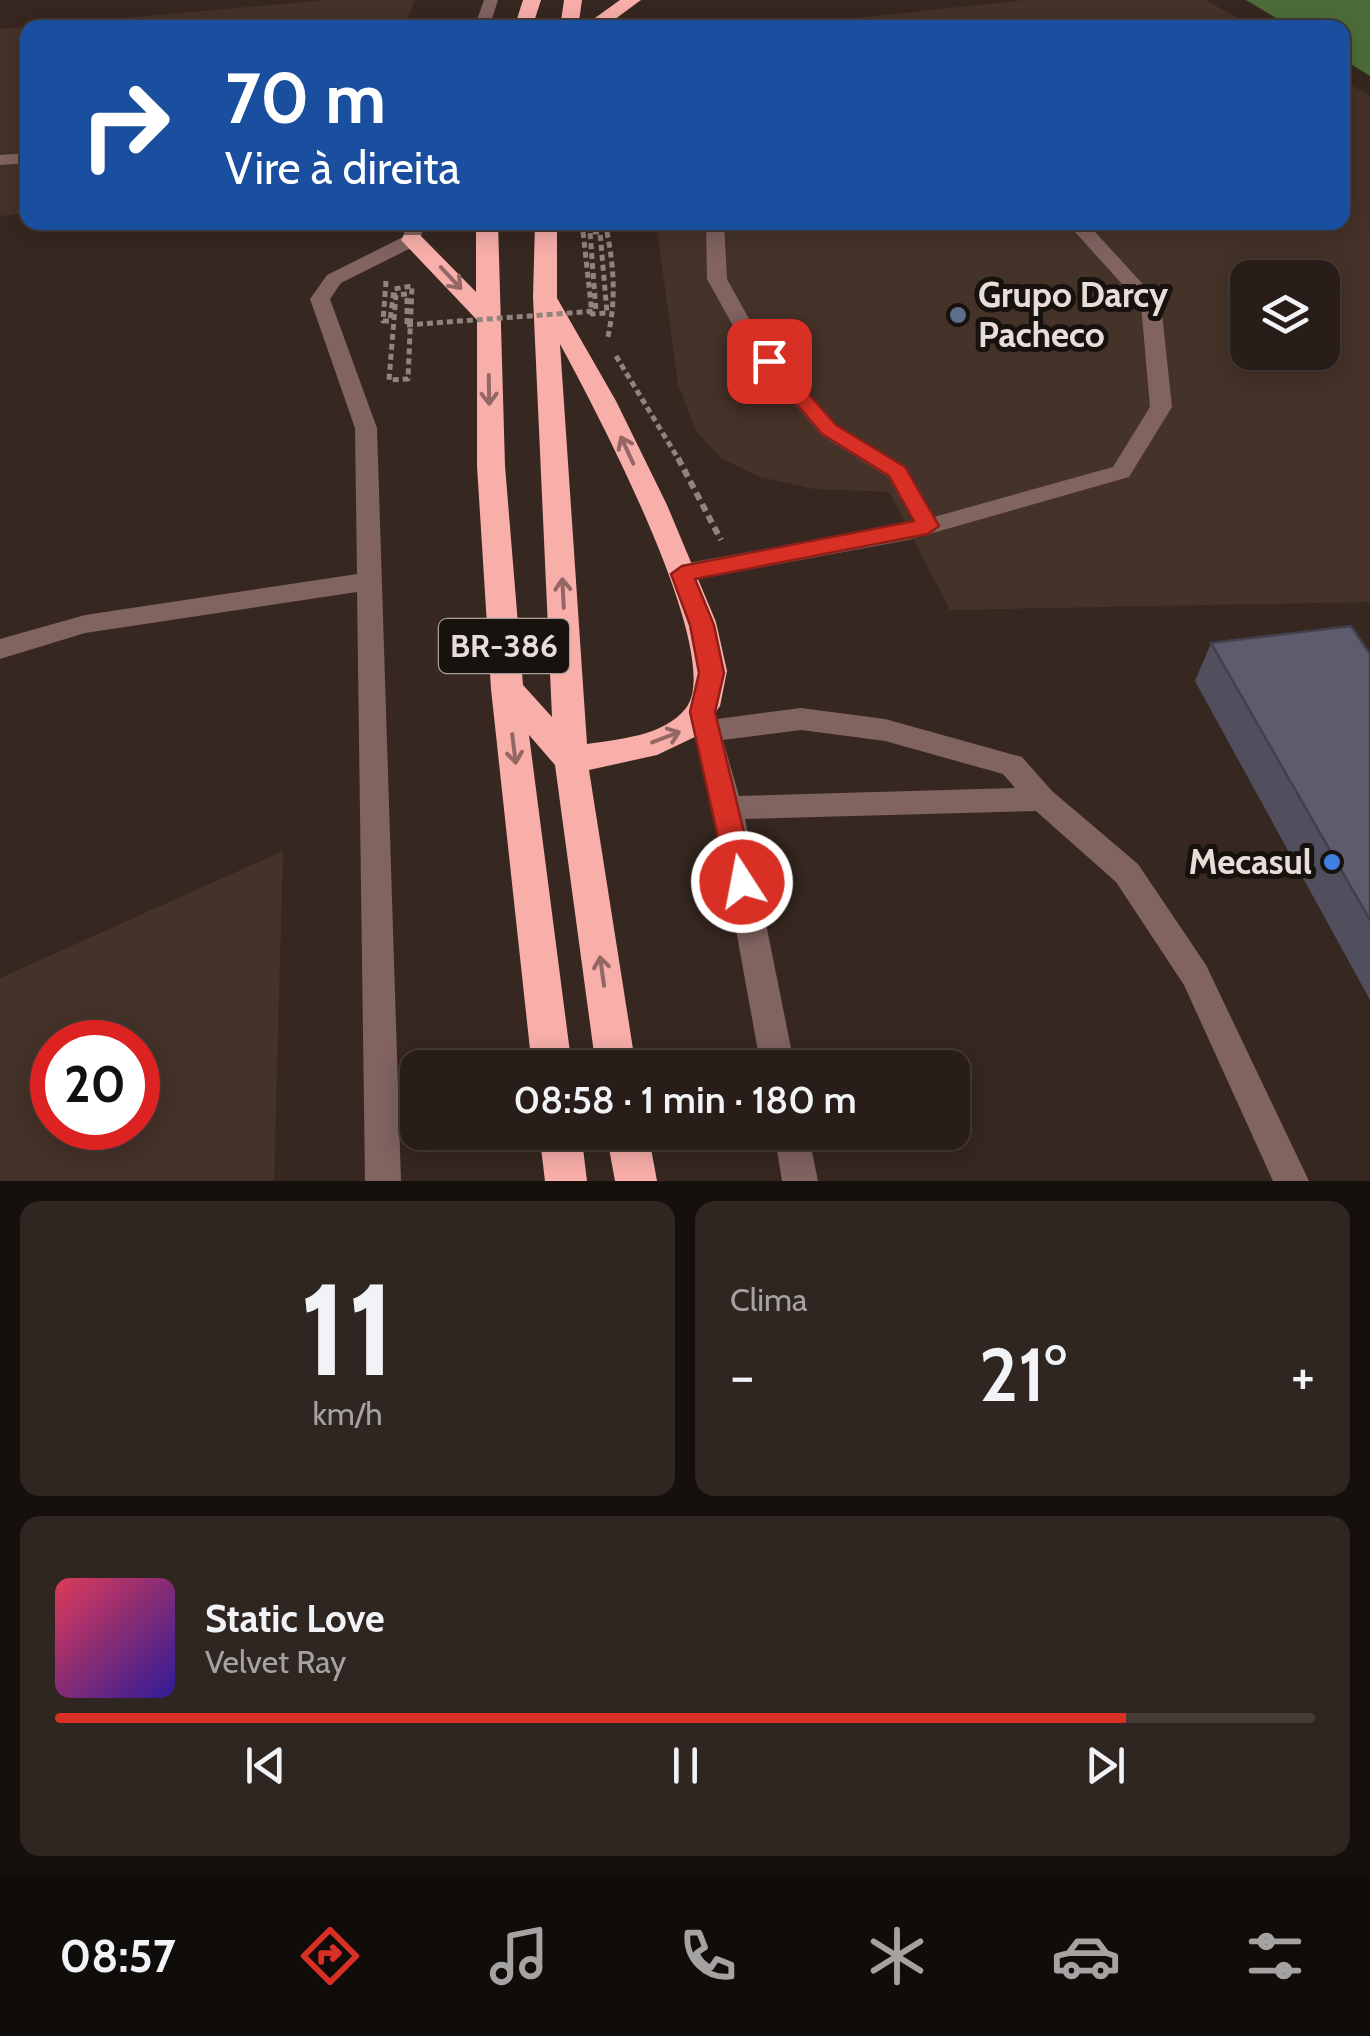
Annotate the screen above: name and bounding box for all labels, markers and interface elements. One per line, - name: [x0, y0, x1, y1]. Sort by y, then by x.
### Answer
- text: 70 m: [225, 55, 386, 141]
- icon: right: [60, 60, 190, 190]
- text: Vire à direita: [225, 141, 460, 195]
- map controls: [1230, 260, 1340, 370]
- button: layers: [1230, 260, 1340, 370]
- one-way arrow: [439, 265, 463, 289]
- place label: Grupo Darcy Pacheco: [978, 273, 1168, 356]
- marker: Grupo Darcy Pacheco: [947, 304, 969, 326]
- pin: [727, 319, 812, 404]
- icon: arrive: [742, 334, 797, 389]
- one-way arrow: [480, 373, 499, 405]
- one-way arrow: [617, 435, 635, 465]
- one-way arrow: [553, 577, 572, 610]
- road number: BR-386: [439, 619, 569, 673]
- one-way arrow: [650, 727, 681, 745]
- one-way arrow: [505, 732, 524, 765]
- position arrow: [690, 830, 794, 934]
- place label: Mecasul: [1189, 840, 1312, 883]
- marker: Mecasul: [1321, 851, 1343, 873]
- one-way arrow: [593, 955, 611, 988]
- speed limit sign: 20: [30, 1020, 160, 1150]
- text: 08:58 · 1 min · 180 m: [513, 1076, 857, 1123]
- text: 11: [300, 1250, 395, 1408]
- text: Clima: [730, 1280, 807, 1319]
- text: 21°: [979, 1329, 1066, 1420]
- text: −: [730, 1342, 754, 1409]
- text: +: [1291, 1342, 1315, 1409]
- text: km/h: [312, 1394, 383, 1433]
- text: Static Love: [205, 1595, 384, 1642]
- text: Velvet Ray: [205, 1642, 346, 1681]
- icon: previous: [238, 1738, 293, 1793]
- icon: pause: [658, 1738, 713, 1793]
- icon: next: [1078, 1738, 1133, 1793]
- icon: directions: [295, 1921, 365, 1991]
- icon: music: [484, 1921, 554, 1991]
- icon: phone: [673, 1921, 743, 1991]
- icon: climate: [862, 1921, 932, 1991]
- icon: car: [1051, 1921, 1121, 1991]
- icon: filters: [1240, 1921, 1310, 1991]
- text: 08:57: [60, 1929, 176, 1983]

